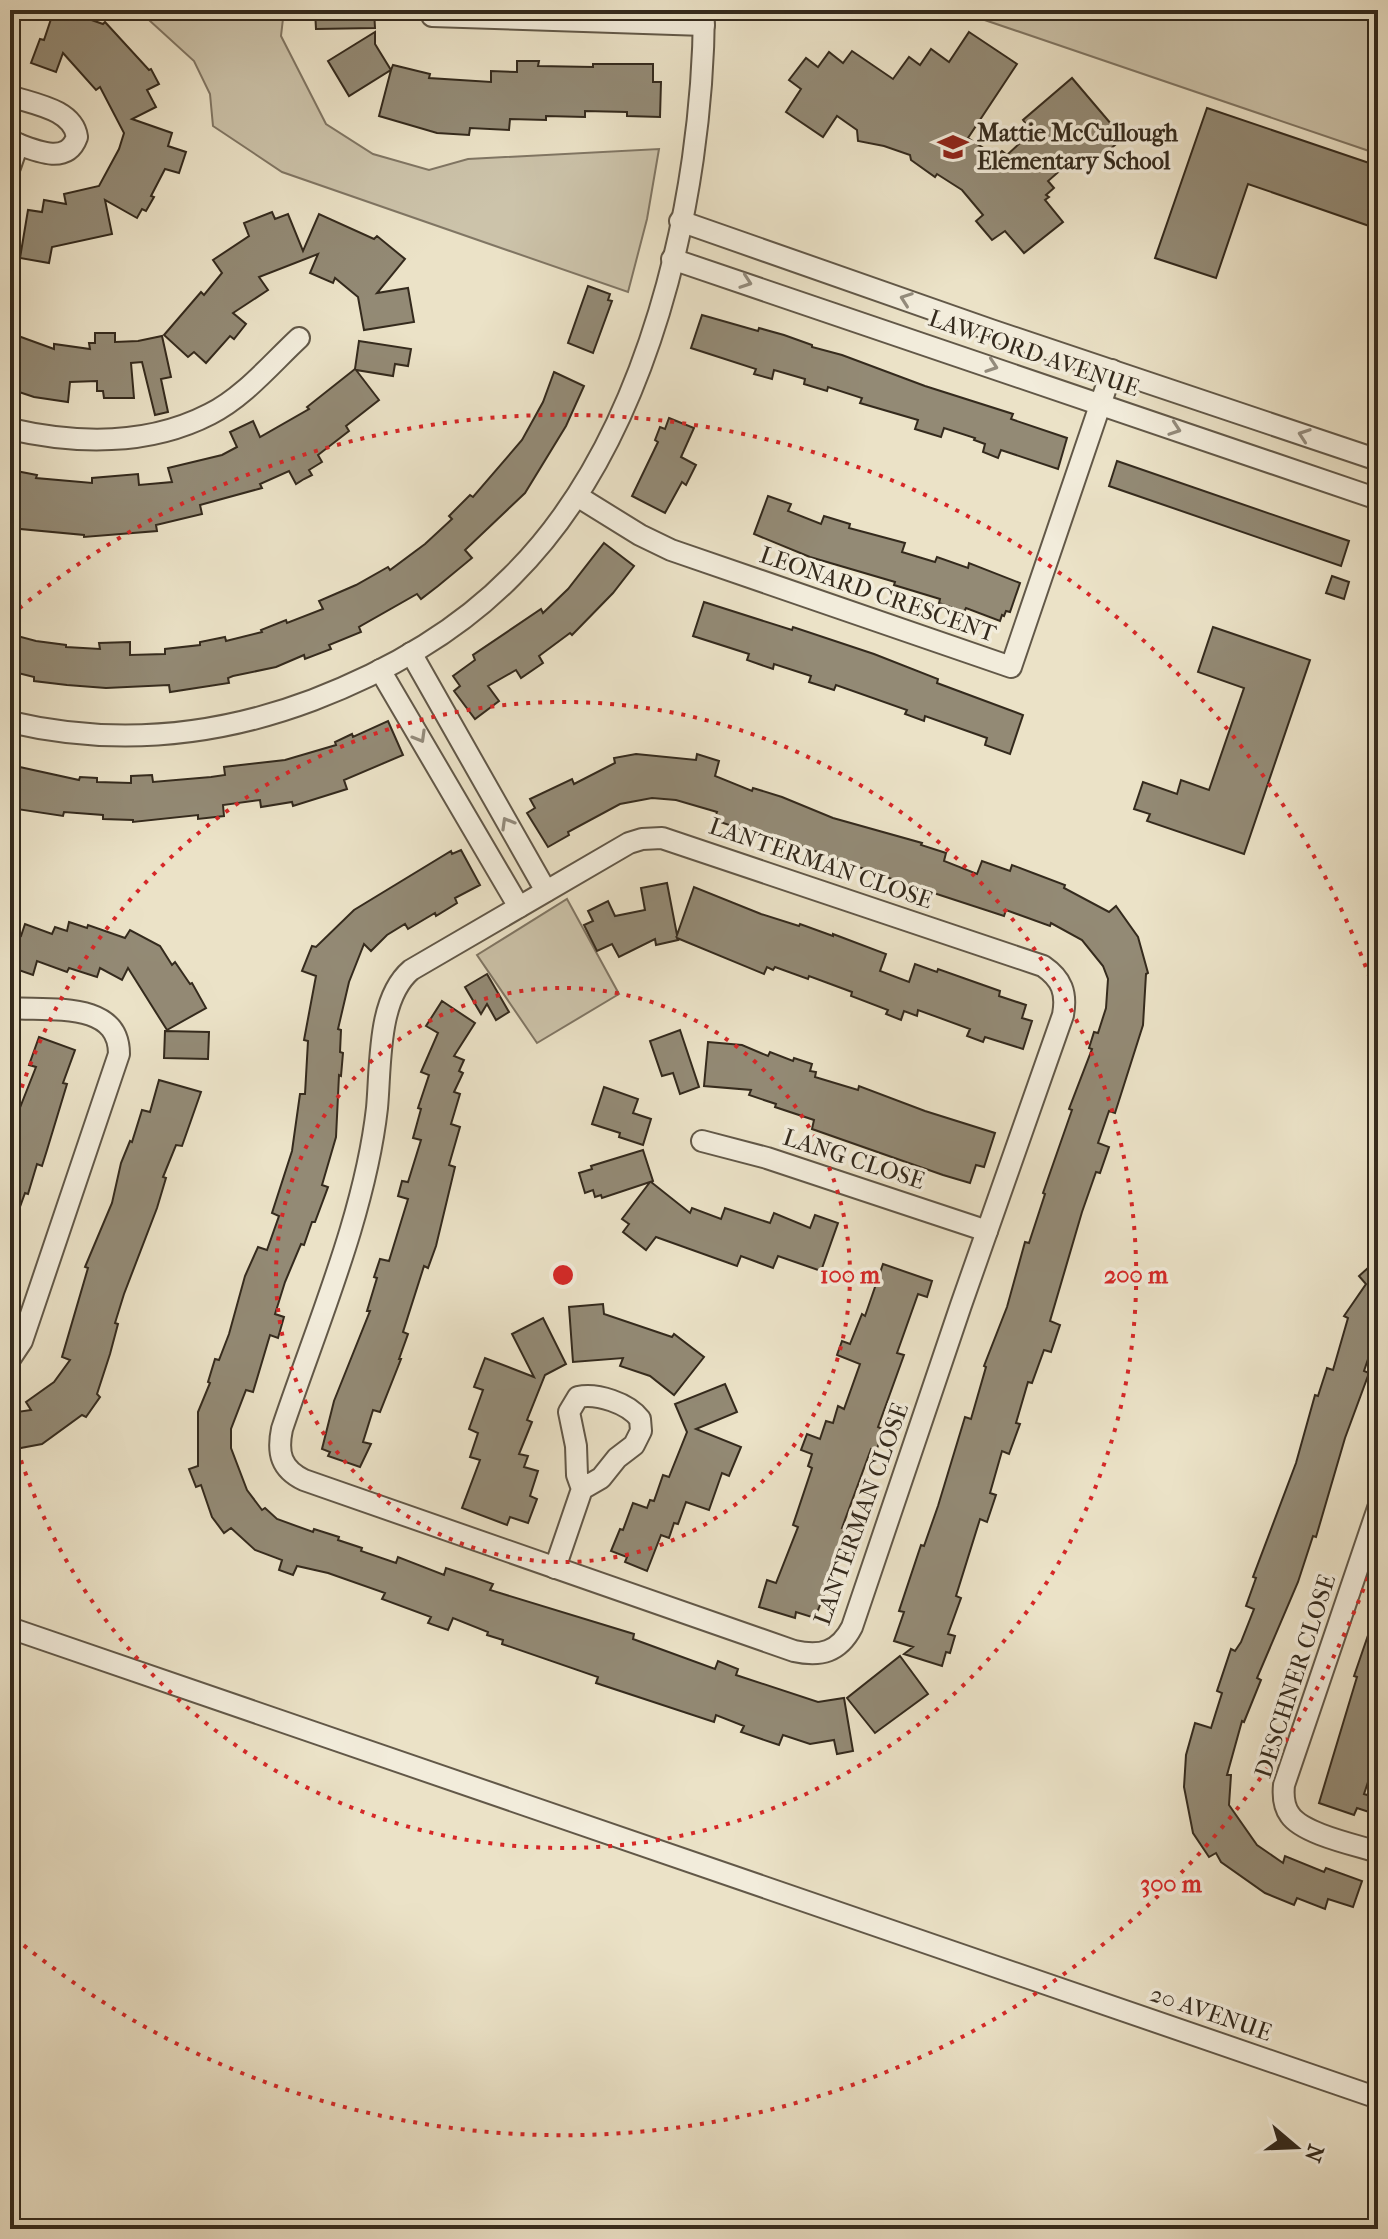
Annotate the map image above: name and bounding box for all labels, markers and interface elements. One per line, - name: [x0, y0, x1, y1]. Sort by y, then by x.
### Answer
- place label: Mattie McCullough Elementary School: [977, 119, 1179, 175]
- school or university icon: Mattie McCullough Elementary School: [936, 130, 970, 164]
- one-way arrow: [739, 272, 753, 289]
- one-way arrow: [900, 292, 914, 309]
- street label: LAWFORD AVENUE: [925, 304, 1143, 402]
- one-way arrow: [985, 357, 999, 373]
- one-way arrow: [1167, 419, 1181, 435]
- one-way arrow: [1298, 428, 1312, 444]
- street label: LEONARD CRESCENT: [756, 540, 1000, 648]
- one-way arrow: [410, 729, 426, 743]
- street label: LANTERMAN CLOSE: [706, 812, 936, 914]
- one-way arrow: [502, 817, 517, 832]
- street label: LANG CLOSE: [780, 1123, 928, 1195]
- centre of rings: [549, 1261, 577, 1289]
- text: 100 m: [820, 1261, 881, 1289]
- text: 200 m: [1104, 1261, 1169, 1289]
- street label: LANTERMAN CLOSE: [808, 1399, 914, 1629]
- street label: DESCHNER CLOSE: [1249, 1571, 1341, 1781]
- text: 300 m: [1140, 1870, 1203, 1898]
- street label: 20 AVENUE: [1147, 1979, 1275, 2047]
- north arrow: [1256, 2107, 1336, 2187]
- text: N: [1299, 2141, 1329, 2166]

